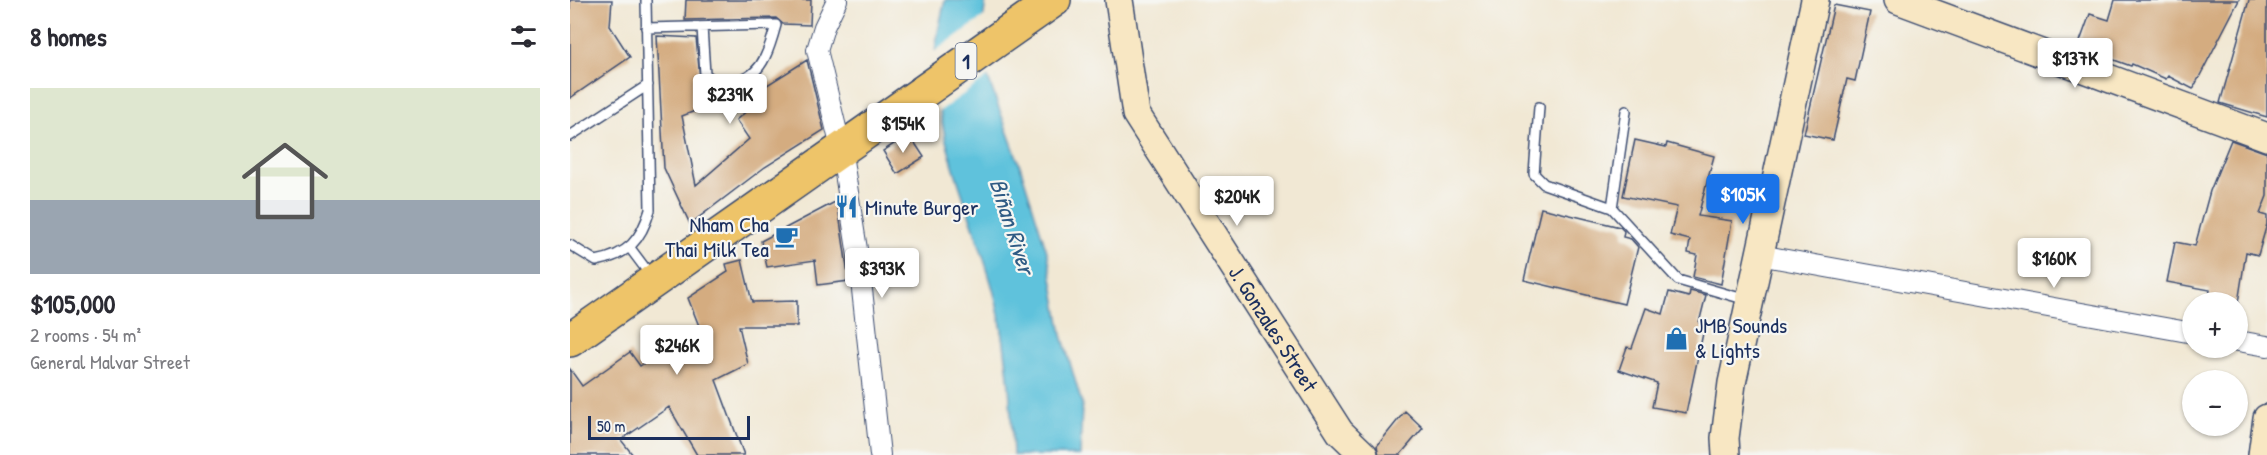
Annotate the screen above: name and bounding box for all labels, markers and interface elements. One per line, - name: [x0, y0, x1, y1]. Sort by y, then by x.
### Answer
- text: 8 homes: [30, 19, 107, 54]
- icon: filters: [507, 20, 540, 53]
- pin: $137K: [2033, 38, 2117, 89]
- road number: 1: [956, 43, 976, 79]
- text: $137K: [2052, 44, 2098, 71]
- pin: $239K: [688, 74, 772, 125]
- text: $239K: [707, 80, 753, 107]
- pin: $154K: [861, 103, 945, 154]
- text: $154K: [881, 109, 925, 136]
- icon: home: [231, 127, 339, 235]
- water label: Biñan River: [983, 174, 1044, 281]
- pin: $105K: [1701, 174, 1785, 225]
- pin: $204K: [1195, 176, 1279, 227]
- text: $105K: [1720, 180, 1766, 207]
- text: $204K: [1214, 182, 1260, 209]
- place label: Minute Burger: [865, 192, 979, 222]
- restaurant icon: Minute Burger: [834, 194, 860, 220]
- place label: Nham Cha Thai Milk Tea: [665, 209, 769, 264]
- cafe icon: Nham Cha Thai Milk Tea: [774, 224, 800, 250]
- pin: $160K: [2012, 238, 2096, 289]
- text: $160K: [2032, 244, 2076, 271]
- pin: $393K: [840, 248, 924, 299]
- text: $393K: [859, 254, 905, 281]
- street label: J. Gonzales Street: [1222, 259, 1325, 398]
- text: $105,000: [30, 286, 115, 321]
- map controls: [2182, 292, 2248, 436]
- button: +: [2182, 292, 2248, 358]
- place label: JMB Sounds & Lights: [1695, 310, 1787, 365]
- text: 2 rooms · 54 m²: [30, 321, 141, 348]
- pin: $246K: [635, 325, 719, 376]
- shop icon: JMB Sounds & Lights: [1664, 325, 1690, 351]
- text: $246K: [654, 331, 700, 358]
- text: General Malvar Street: [30, 348, 190, 375]
- button: −: [2182, 370, 2248, 436]
- scale bar: [588, 413, 750, 440]
- text: 50 m: [597, 415, 626, 437]

